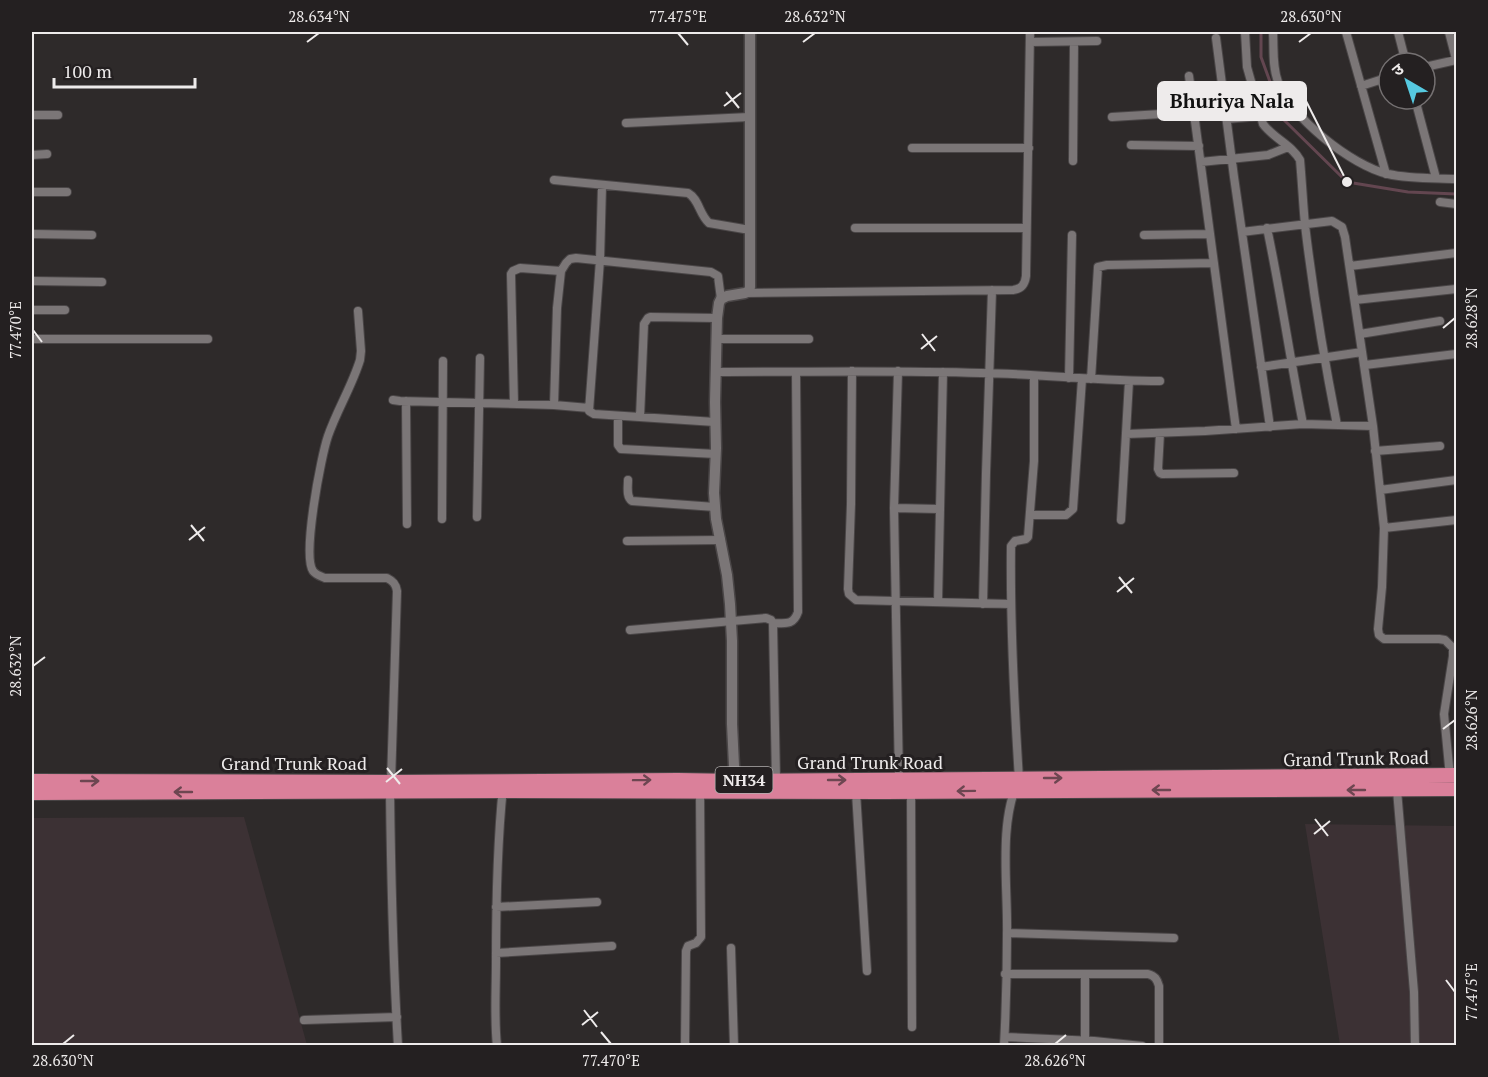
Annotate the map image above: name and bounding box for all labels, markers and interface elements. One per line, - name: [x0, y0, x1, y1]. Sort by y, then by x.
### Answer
- text: 28.634°N: [288, 6, 350, 26]
- text: 77.475°E: [649, 6, 707, 26]
- text: 28.632°N: [784, 6, 846, 26]
- text: 28.630°N: [1280, 6, 1342, 26]
- scale bar: [54, 51, 195, 89]
- north arrow: [1377, 51, 1437, 111]
- text: उ: [1387, 57, 1409, 81]
- text: 100 m: [63, 59, 112, 83]
- callout: Bhuriya Nala: [1158, 82, 1306, 120]
- text: Bhuriya Nala: [1170, 87, 1294, 114]
- text: 28.628°N: [1461, 287, 1481, 349]
- text: 77.470°E: [5, 301, 25, 359]
- text: 28.632°N: [5, 635, 25, 697]
- text: 28.626°N: [1461, 689, 1481, 751]
- street label: Grand Trunk Road: [1283, 745, 1429, 771]
- street label: Grand Trunk Road: [797, 750, 943, 774]
- street label: Grand Trunk Road: [221, 751, 367, 775]
- road number: NH34: [716, 767, 772, 793]
- one-way arrow: [1042, 772, 1062, 784]
- one-way arrow: [631, 774, 651, 786]
- one-way arrow: [826, 774, 846, 786]
- one-way arrow: [79, 775, 99, 787]
- one-way arrow: [1152, 784, 1172, 796]
- one-way arrow: [1347, 784, 1367, 796]
- one-way arrow: [957, 785, 977, 797]
- one-way arrow: [174, 786, 194, 798]
- text: 77.475°E: [1461, 963, 1481, 1021]
- text: 28.630°N: [32, 1050, 94, 1070]
- text: 77.470°E: [582, 1050, 640, 1070]
- text: 28.626°N: [1024, 1050, 1086, 1070]

